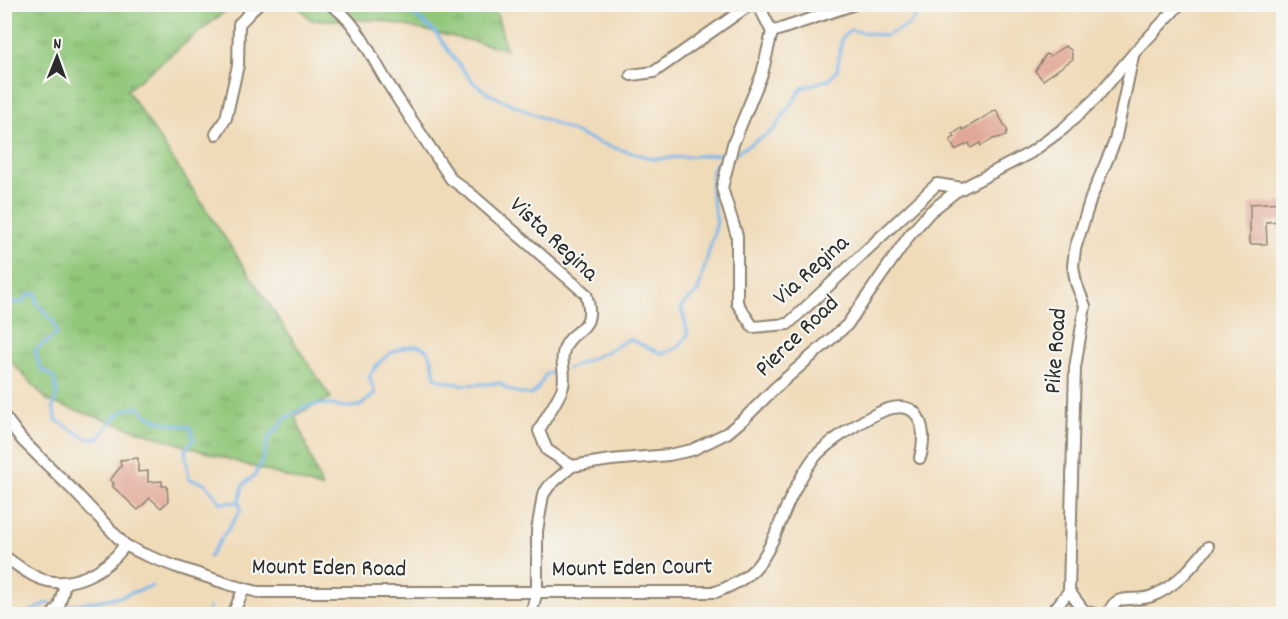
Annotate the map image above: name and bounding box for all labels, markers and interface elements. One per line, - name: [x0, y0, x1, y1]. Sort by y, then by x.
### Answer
- north arrow: [27, 27, 87, 87]
- text: N: [53, 33, 61, 56]
- street label: Vista Regina: [501, 190, 606, 291]
- street label: Via Regina: [766, 227, 858, 314]
- street label: Pierce Road: [748, 288, 848, 386]
- street label: Pike Road: [1037, 307, 1077, 395]
- street label: Mount Eden Road: [251, 551, 407, 587]
- street label: Mount Eden Court: [551, 551, 713, 587]

